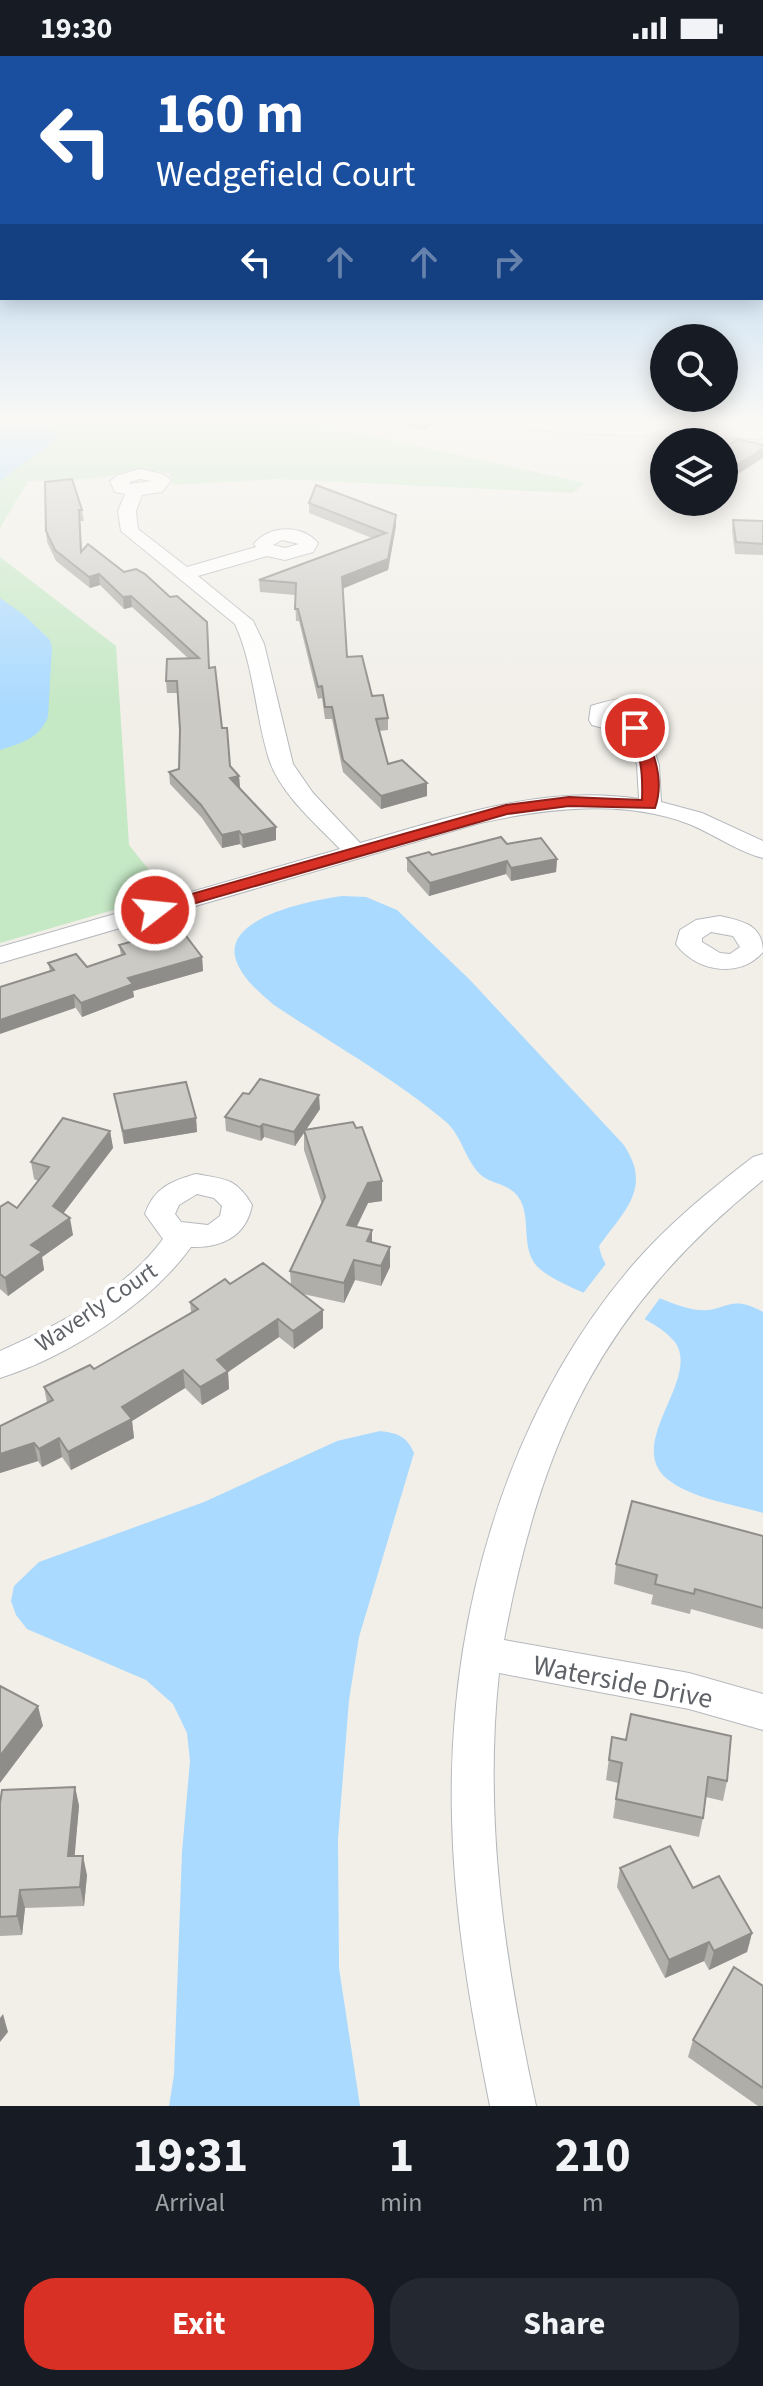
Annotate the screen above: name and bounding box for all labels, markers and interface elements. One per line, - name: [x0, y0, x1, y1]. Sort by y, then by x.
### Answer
- text: 19:30: [40, 7, 112, 50]
- text: 160 m: [156, 75, 304, 154]
- icon: left: [24, 88, 128, 192]
- text: Wedgefield Court: [156, 149, 415, 200]
- icon: left: [234, 240, 278, 284]
- icon: ahead: [318, 240, 362, 284]
- icon: ahead: [402, 240, 446, 284]
- icon: right: [486, 240, 530, 284]
- map controls: [650, 324, 738, 516]
- button: search: [650, 324, 738, 412]
- button: layers: [650, 428, 738, 516]
- pin: [601, 694, 669, 762]
- icon: arrive: [613, 706, 657, 750]
- position arrow: [113, 868, 197, 952]
- street label: Waverly Court: [28, 1254, 164, 1361]
- street label: Waterside Drive: [530, 1645, 716, 1719]
- text: 19:31: [132, 2122, 248, 2190]
- text: 1: [389, 2122, 414, 2190]
- text: 210: [555, 2122, 631, 2190]
- text: Arrival: [155, 2184, 225, 2221]
- text: min: [380, 2184, 422, 2221]
- text: m: [582, 2184, 603, 2221]
- button: Exit: [24, 2278, 374, 2370]
- button: Share: [390, 2278, 739, 2370]

